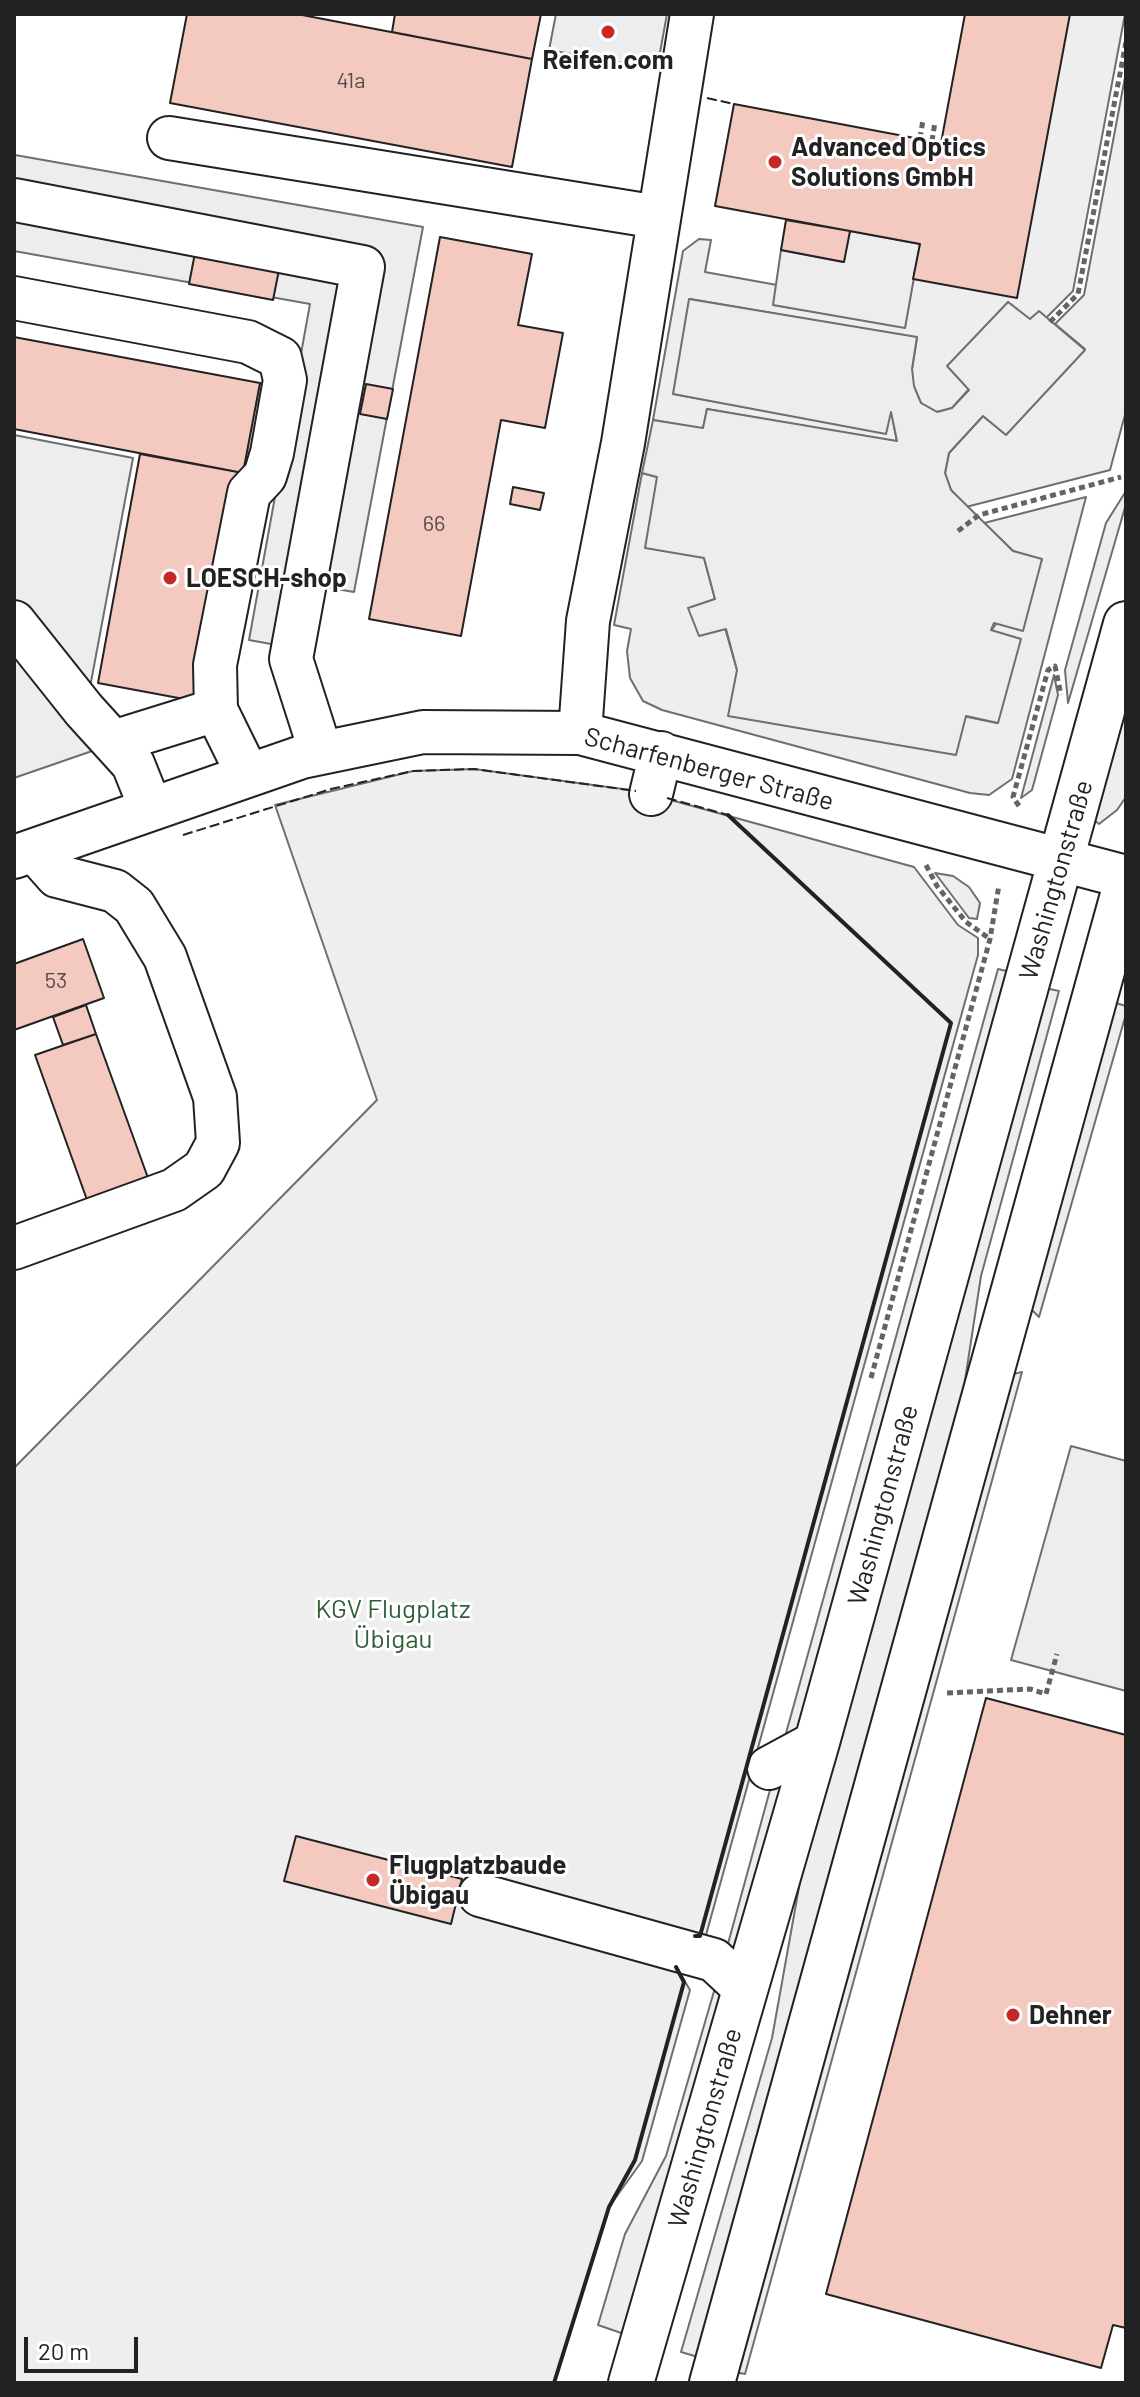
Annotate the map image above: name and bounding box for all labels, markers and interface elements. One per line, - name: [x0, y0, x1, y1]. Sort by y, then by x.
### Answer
- marker: Reifen.com: [599, 23, 617, 41]
- place label: Reifen.com: [543, 44, 673, 76]
- house number: 41a: [336, 68, 366, 94]
- place label: Advanced Optics Solutions GmbH: [791, 131, 986, 192]
- marker: Advanced Optics Solutions GmbH: [766, 153, 784, 171]
- house number: 66: [423, 511, 445, 537]
- place label: LOESCH-shop: [186, 562, 347, 594]
- marker: LOESCH-shop: [161, 569, 179, 587]
- street label: Scharfenberger Straße: [581, 721, 837, 817]
- street label: Washingtonstraße: [1013, 777, 1099, 983]
- house number: 53: [45, 968, 67, 994]
- street label: Washingtonstraße: [841, 1401, 925, 1609]
- park label: KGV Flugplatz Übigau: [316, 1593, 470, 1654]
- place label: Flugplatzbaude Übigau: [389, 1849, 566, 1910]
- marker: Flugplatzbaude Übigau: [364, 1871, 382, 1889]
- place label: Dehner: [1029, 1999, 1112, 2031]
- marker: Dehner: [1004, 2006, 1022, 2024]
- street label: Washingtonstraße: [662, 2025, 748, 2231]
- scale bar: [28, 2321, 142, 2371]
- text: 20 m: [38, 2336, 89, 2365]

